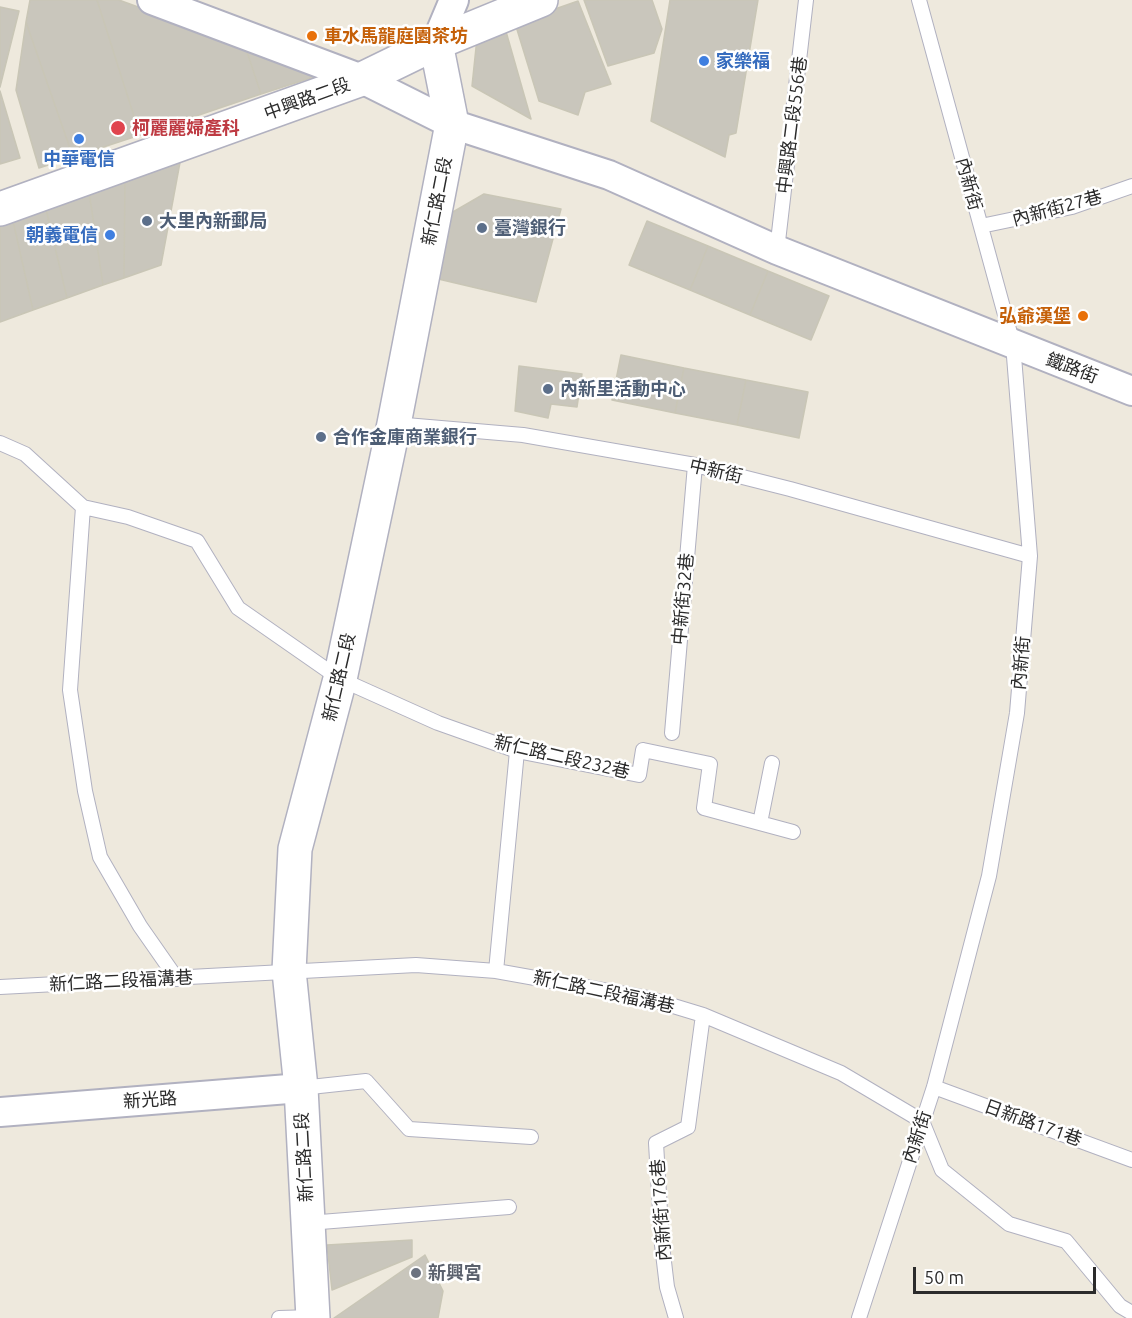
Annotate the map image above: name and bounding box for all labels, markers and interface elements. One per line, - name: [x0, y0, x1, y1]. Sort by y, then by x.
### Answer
- place label: 車水馬龍庭園茶坊: [324, 25, 468, 47]
- marker: 車水馬龍庭園茶坊: [305, 29, 319, 43]
- place label: 家樂福: [716, 50, 770, 72]
- marker: 家樂福: [697, 54, 711, 68]
- street label: 中興路二段556巷: [773, 55, 811, 195]
- street label: 中興路二段: [261, 73, 353, 125]
- place label: 柯麗麗婦產科: [132, 117, 240, 139]
- marker: 柯麗麗婦產科: [109, 119, 127, 137]
- marker: 中華電信: [72, 132, 86, 146]
- place label: 中華電信: [43, 148, 115, 170]
- street label: 新仁路二段: [418, 155, 456, 247]
- street label: 內新街: [952, 155, 986, 213]
- street label: 內新街27巷: [1010, 186, 1104, 230]
- place label: 大里內新郵局: [159, 210, 267, 232]
- marker: 大里內新郵局: [140, 214, 154, 228]
- place label: 臺灣銀行: [494, 217, 566, 239]
- marker: 臺灣銀行: [475, 221, 489, 235]
- place label: 朝義電信: [26, 224, 98, 246]
- marker: 朝義電信: [103, 228, 117, 242]
- place label: 弘爺漢堡: [999, 305, 1071, 327]
- marker: 弘爺漢堡: [1076, 309, 1090, 323]
- street label: 鐵路街: [1043, 348, 1101, 388]
- place label: 內新里活動中心: [560, 378, 686, 400]
- marker: 內新里活動中心: [541, 382, 555, 396]
- place label: 合作金庫商業銀行: [333, 426, 477, 448]
- marker: 合作金庫商業銀行: [314, 430, 328, 444]
- street label: 中新街: [687, 454, 745, 488]
- street label: 中新街32巷: [668, 552, 698, 646]
- street label: 新仁路二段: [318, 631, 360, 723]
- street label: 內新街: [1008, 635, 1034, 691]
- street label: 新仁路二段232巷: [492, 731, 632, 783]
- street label: 新仁路二段福溝巷: [49, 966, 193, 996]
- street label: 新仁路二段福溝巷: [531, 966, 677, 1018]
- street label: 新光路: [122, 1087, 178, 1113]
- street label: 日新路171巷: [981, 1095, 1085, 1151]
- street label: 內新街: [898, 1108, 936, 1166]
- street label: 新仁路二段: [291, 1111, 317, 1203]
- street label: 內新街176巷: [647, 1158, 675, 1262]
- scale bar: [916, 1255, 1099, 1293]
- place label: 新興宮: [428, 1262, 482, 1284]
- marker: 新興宮: [409, 1266, 423, 1280]
- text: 50 m: [924, 1267, 964, 1287]

